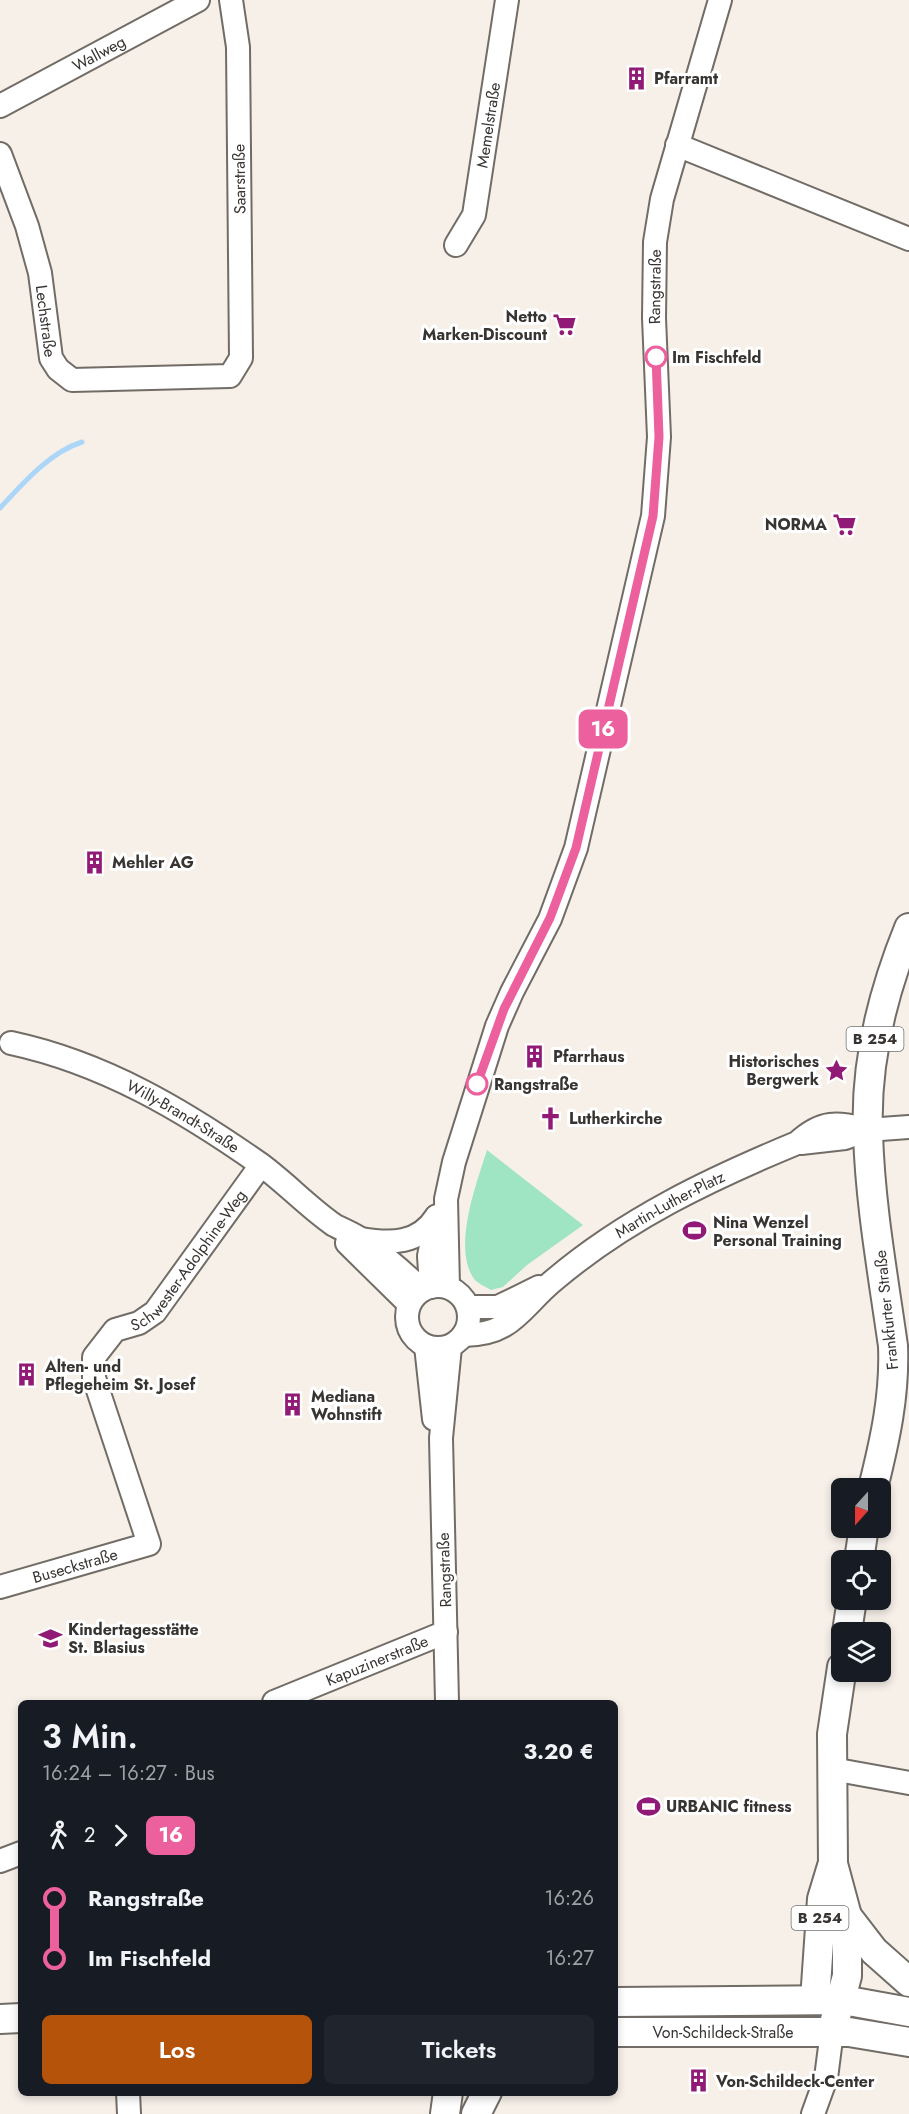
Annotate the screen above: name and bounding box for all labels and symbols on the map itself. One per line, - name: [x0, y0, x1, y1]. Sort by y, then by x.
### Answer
- street label: Wallweg: [68, 30, 130, 77]
- building icon: Pfarramt: [623, 65, 649, 91]
- place label: Pfarramt: [654, 67, 719, 90]
- street label: Memelstraße: [470, 81, 506, 170]
- street label: Saarstraße: [227, 144, 252, 214]
- street label: Rangstraße: [643, 249, 667, 325]
- street label: Lechstraße: [30, 284, 62, 358]
- place label: Netto Marken-Discount: [422, 305, 548, 346]
- supermarket icon: Netto Marken-Discount: [552, 312, 578, 338]
- marker: Im Fischfeld: [645, 346, 667, 368]
- place label: Im Fischfeld: [672, 346, 761, 369]
- supermarket icon: NORMA: [832, 511, 858, 537]
- place label: NORMA: [765, 513, 827, 536]
- line badge: 16: [576, 710, 630, 748]
- building icon: Mehler AG: [81, 849, 107, 875]
- place label: Mehler AG: [112, 851, 194, 874]
- road number: B 254: [846, 1027, 904, 1051]
- building icon: Pfarrhaus: [522, 1043, 548, 1069]
- place label: Pfarrhaus: [553, 1045, 624, 1068]
- place label: Historisches Bergwerk: [728, 1050, 820, 1091]
- place icon: Historisches Bergwerk: [824, 1057, 850, 1083]
- marker: Rangstraße: [466, 1073, 488, 1095]
- place label: Rangstraße: [494, 1073, 578, 1096]
- street label: Willy-Brandt-Straße: [123, 1074, 244, 1159]
- church icon: Lutherkirche: [538, 1105, 564, 1131]
- place label: Lutherkirche: [569, 1107, 662, 1130]
- street label: Martin-Luther-Platz: [610, 1165, 729, 1244]
- street label: Schwester-Adolphine-Weg: [128, 1185, 252, 1337]
- place label: Nina Wenzel Personal Training: [713, 1211, 842, 1252]
- sports icon: Nina Wenzel Personal Training: [682, 1218, 708, 1244]
- street label: Frankfurter Straße: [869, 1249, 904, 1371]
- place label: Alten- und Pflegeheim St. Josef: [44, 1355, 197, 1396]
- building icon: Alten- und Pflegeheim St. Josef: [14, 1362, 40, 1388]
- place label: Mediana Wohnstift: [311, 1385, 383, 1426]
- building icon: Mediana Wohnstift: [280, 1392, 306, 1418]
- north arrow: [831, 1478, 891, 1538]
- street label: Rangstraße: [432, 1532, 457, 1608]
- street label: Buseckstraße: [30, 1543, 120, 1589]
- place label: Kindertagesstätte St. Blasius: [68, 1618, 199, 1659]
- school or university icon: Kindertagesstätte St. Blasius: [37, 1625, 63, 1651]
- street label: Kapuzinerstraße: [322, 1629, 432, 1692]
- sports icon: URBANIC fitness: [635, 1793, 661, 1819]
- place label: URBANIC fitness: [666, 1795, 792, 1818]
- road number: B 254: [792, 1906, 848, 1930]
- street label: Von-Schildeck-Straße: [652, 2021, 794, 2044]
- building icon: Von-Schildeck-Center: [685, 2068, 711, 2094]
- place label: Von-Schildeck-Center: [715, 2070, 875, 2093]

